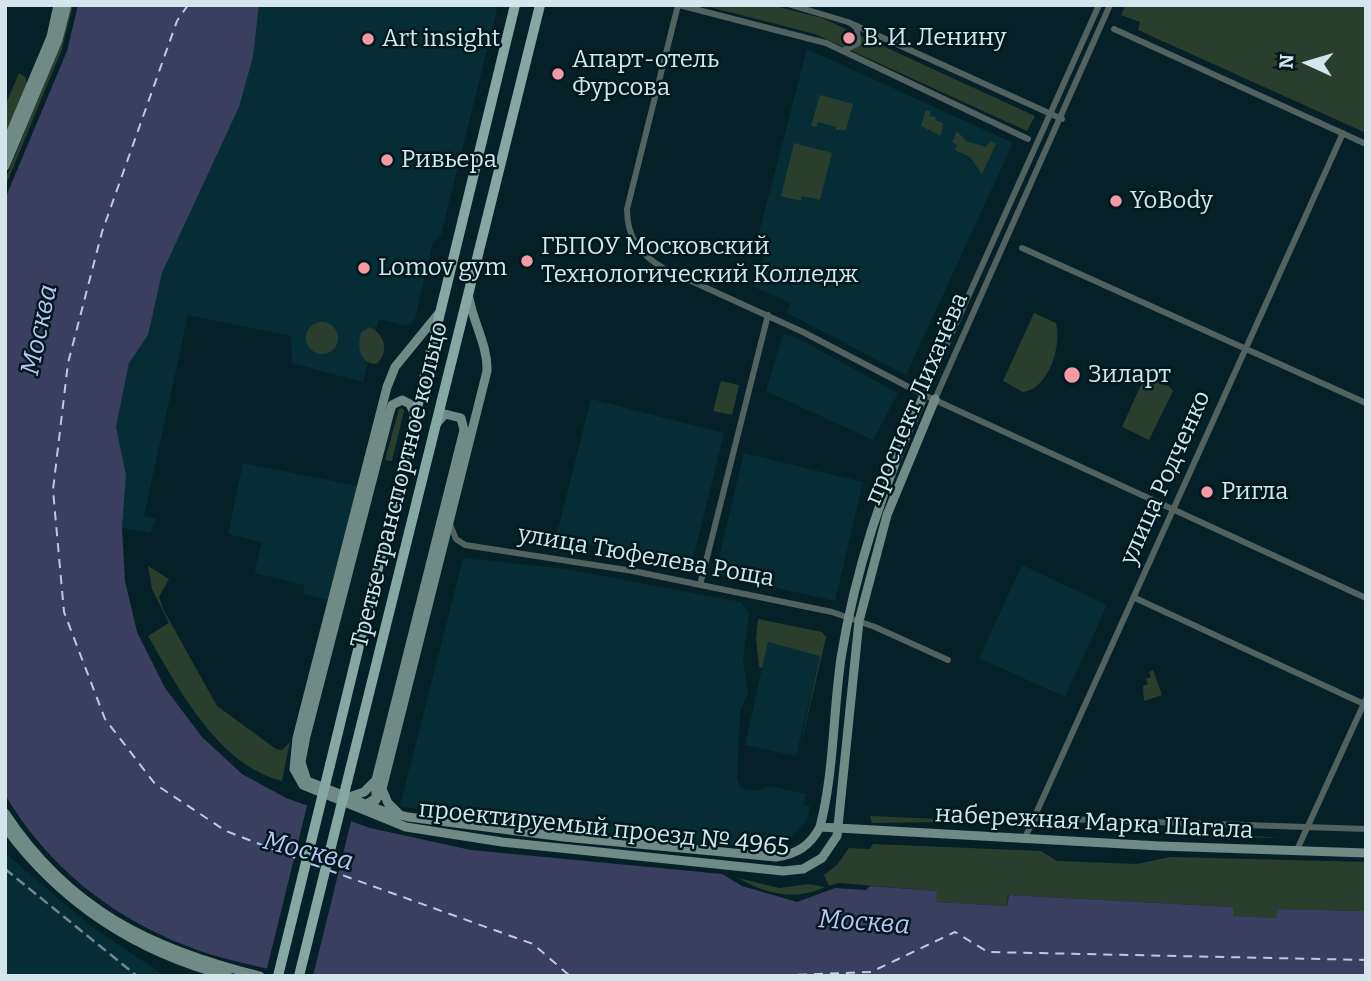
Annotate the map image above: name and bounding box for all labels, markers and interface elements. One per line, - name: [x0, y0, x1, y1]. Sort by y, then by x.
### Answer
- place label: В. И. Ленину: [863, 24, 1006, 52]
- place label: Art insight: [382, 25, 500, 53]
- north arrow: [1273, 28, 1343, 98]
- marker: В. И. Ленину: [841, 30, 857, 46]
- marker: Art insight: [360, 31, 376, 47]
- place label: Апарт-отель Фурсова: [572, 46, 719, 102]
- text: N: [1275, 53, 1299, 70]
- marker: Апарт-отель Фурсова: [550, 66, 566, 82]
- place label: Ривьера: [401, 146, 497, 174]
- marker: Ривьера: [379, 152, 395, 168]
- place label: YoBody: [1130, 187, 1213, 215]
- marker: YoBody: [1108, 193, 1124, 209]
- place label: ГБПОУ Московский Технологический Колледж: [541, 233, 859, 289]
- marker: ГБПОУ Московский Технологический Колледж: [519, 253, 535, 269]
- place label: Lomov gym: [378, 254, 507, 282]
- marker: Lomov gym: [356, 260, 372, 276]
- water label: Москва: [15, 282, 65, 378]
- street label: проспект Лихачёва: [859, 289, 975, 509]
- street label: Третье транспортное кольцо: [345, 319, 455, 651]
- place label: Зиларт: [1088, 361, 1171, 389]
- marker: Зиларт: [1062, 365, 1082, 385]
- street label: улица Родченко: [1115, 387, 1217, 569]
- place label: Ригла: [1221, 478, 1288, 506]
- marker: Ригла: [1199, 484, 1215, 500]
- street label: улица Тюфелева Роща: [516, 520, 776, 594]
- street label: проектируемый проезд № 4965: [417, 795, 791, 863]
- street label: набережная Марка Шагала: [934, 800, 1254, 846]
- water label: Москва: [260, 826, 356, 878]
- water label: Москва: [817, 904, 911, 942]

